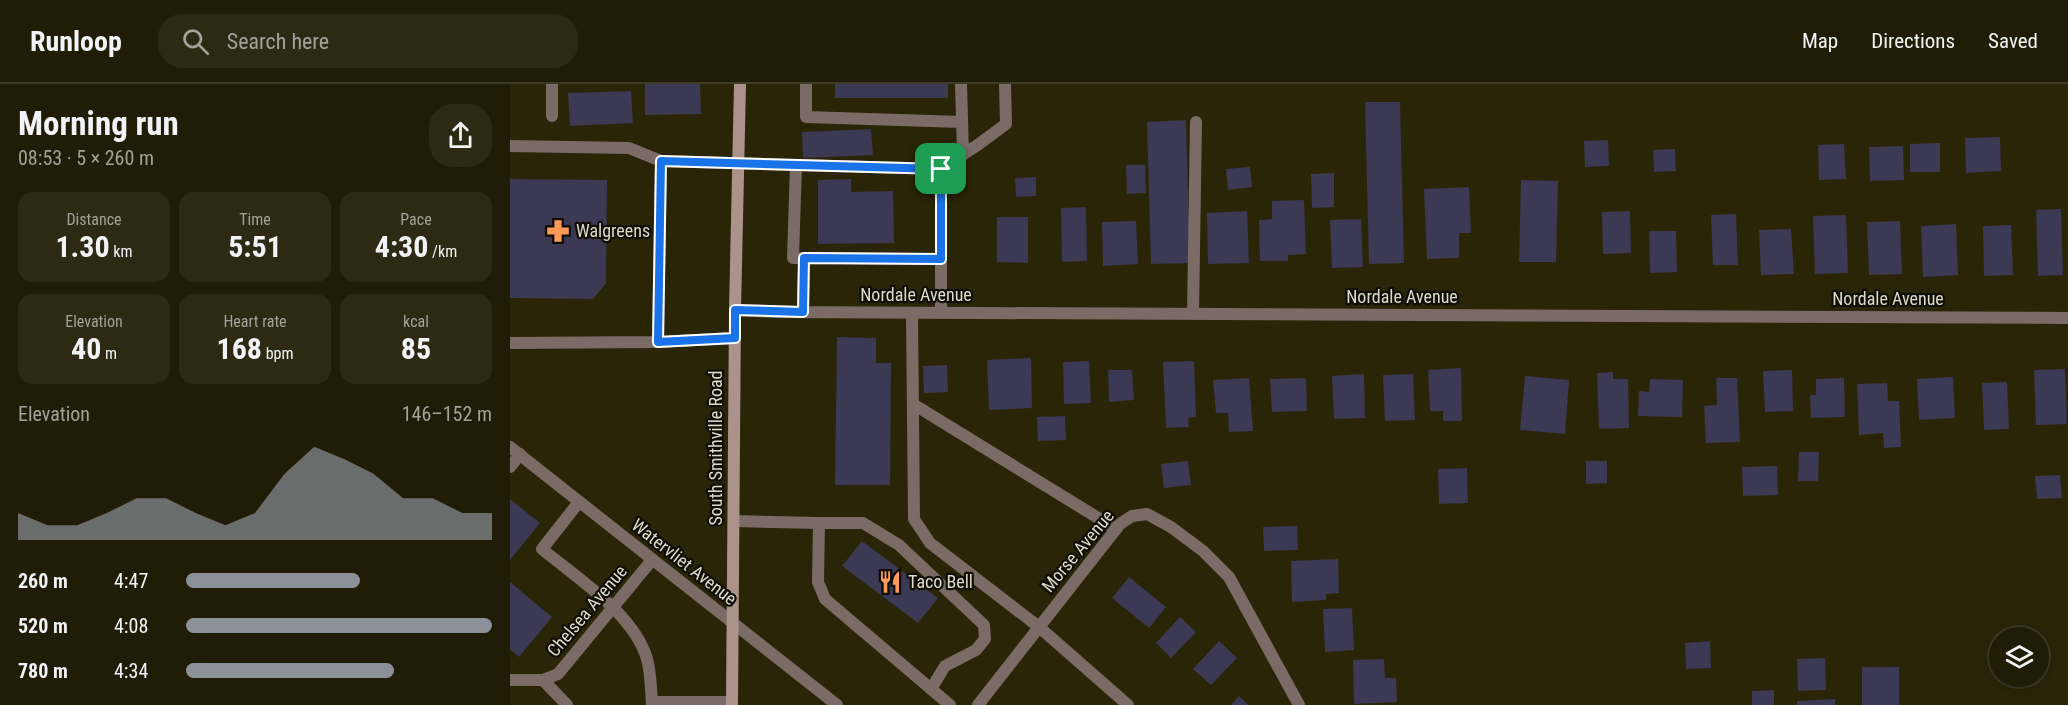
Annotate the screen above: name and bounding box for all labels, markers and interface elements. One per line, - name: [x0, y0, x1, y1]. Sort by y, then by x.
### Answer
- search box: [158, 14, 578, 68]
- text: Runloop: [30, 25, 122, 58]
- icon: search: [179, 25, 212, 58]
- text: Search here: [227, 29, 329, 54]
- text: Map: [1802, 29, 1838, 53]
- text: Directions: [1871, 29, 1955, 53]
- text: Saved: [1988, 29, 2038, 53]
- text: Morning run: [18, 104, 179, 143]
- button: share: [429, 104, 492, 167]
- pin: [915, 143, 966, 194]
- text: 08:53 · 5 × 260 m: [18, 146, 154, 170]
- icon: arrive: [924, 152, 957, 185]
- text: Distance: [66, 210, 122, 229]
- text: Time: [239, 210, 271, 229]
- text: Pace: [400, 210, 432, 229]
- pharmacy icon: Walgreens: [545, 218, 571, 244]
- place label: Walgreens: [576, 220, 650, 241]
- text: 1.30: [55, 229, 110, 264]
- text: 5:51: [228, 229, 282, 264]
- text: 4:30: [375, 229, 428, 264]
- text: km: [110, 242, 133, 261]
- text: /km: [428, 242, 457, 261]
- street label: Nordale Avenue: [860, 284, 972, 305]
- street label: Nordale Avenue: [1346, 286, 1458, 307]
- street label: Nordale Avenue: [1832, 288, 1944, 309]
- text: Elevation: [65, 312, 123, 331]
- text: Heart rate: [223, 312, 287, 331]
- text: kcal: [403, 312, 429, 331]
- text: 40: [71, 331, 101, 366]
- text: 168: [217, 331, 262, 366]
- text: 85: [401, 331, 431, 366]
- text: m: [101, 344, 117, 363]
- text: bpm: [262, 344, 293, 363]
- street label: South Smithville Road: [705, 370, 726, 526]
- text: Elevation: [18, 402, 90, 426]
- text: 146–152 m: [402, 402, 492, 426]
- street label: Morse Avenue: [1037, 505, 1118, 596]
- street label: Watervliet Avenue: [628, 514, 741, 609]
- street label: Chelsea Avenue: [542, 561, 631, 661]
- text: 260 m: [18, 569, 68, 593]
- text: 4:47: [114, 569, 148, 593]
- restaurant icon: Taco Bell: [877, 569, 903, 595]
- place label: Taco Bell: [908, 571, 973, 592]
- text: 520 m: [18, 614, 68, 638]
- text: 4:08: [114, 614, 148, 638]
- map controls: [1989, 627, 2049, 687]
- button: layers: [1989, 627, 2049, 687]
- text: 780 m: [18, 659, 68, 683]
- text: 4:34: [114, 659, 148, 683]

